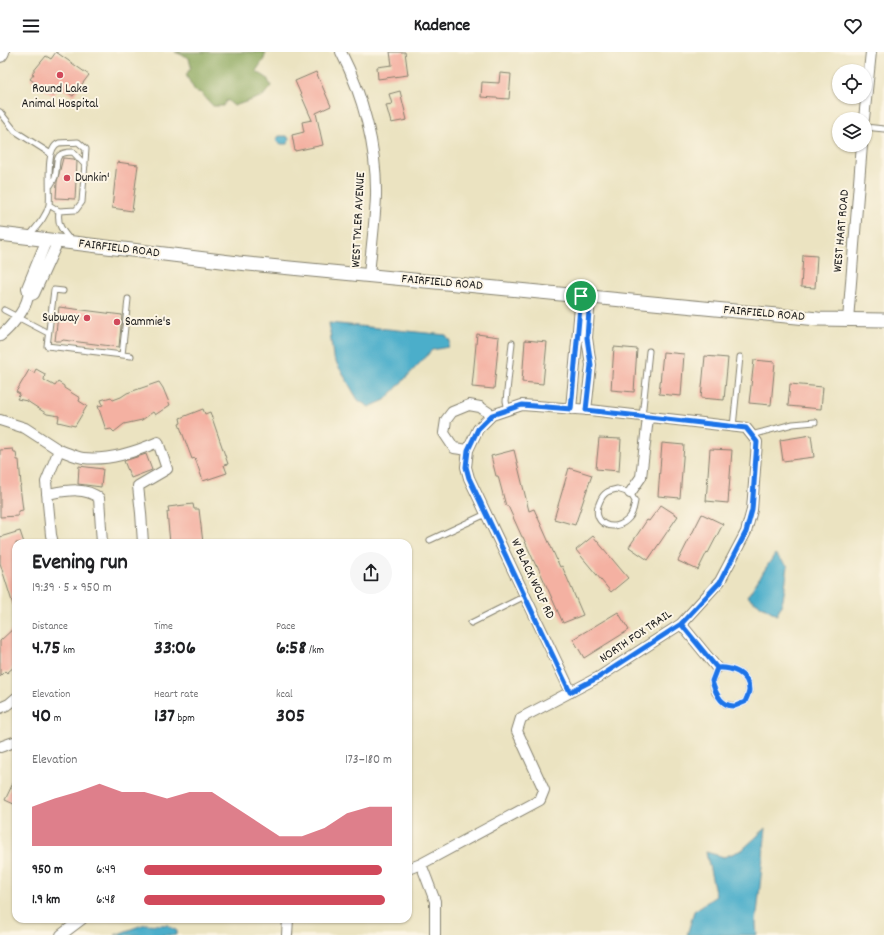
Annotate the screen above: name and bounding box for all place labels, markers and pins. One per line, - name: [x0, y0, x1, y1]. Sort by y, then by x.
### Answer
- marker: Round Lake Animal Hospital: [55, 70, 65, 80]
- place label: Round Lake Animal Hospital: [22, 80, 98, 114]
- place label: Dunkin': [75, 169, 110, 188]
- marker: Dunkin': [62, 173, 72, 183]
- pin: [564, 279, 598, 313]
- place label: Subway: [42, 309, 80, 328]
- marker: Subway: [82, 313, 92, 323]
- place label: Sammie's: [125, 313, 171, 332]
- marker: Sammie's: [112, 317, 122, 327]

